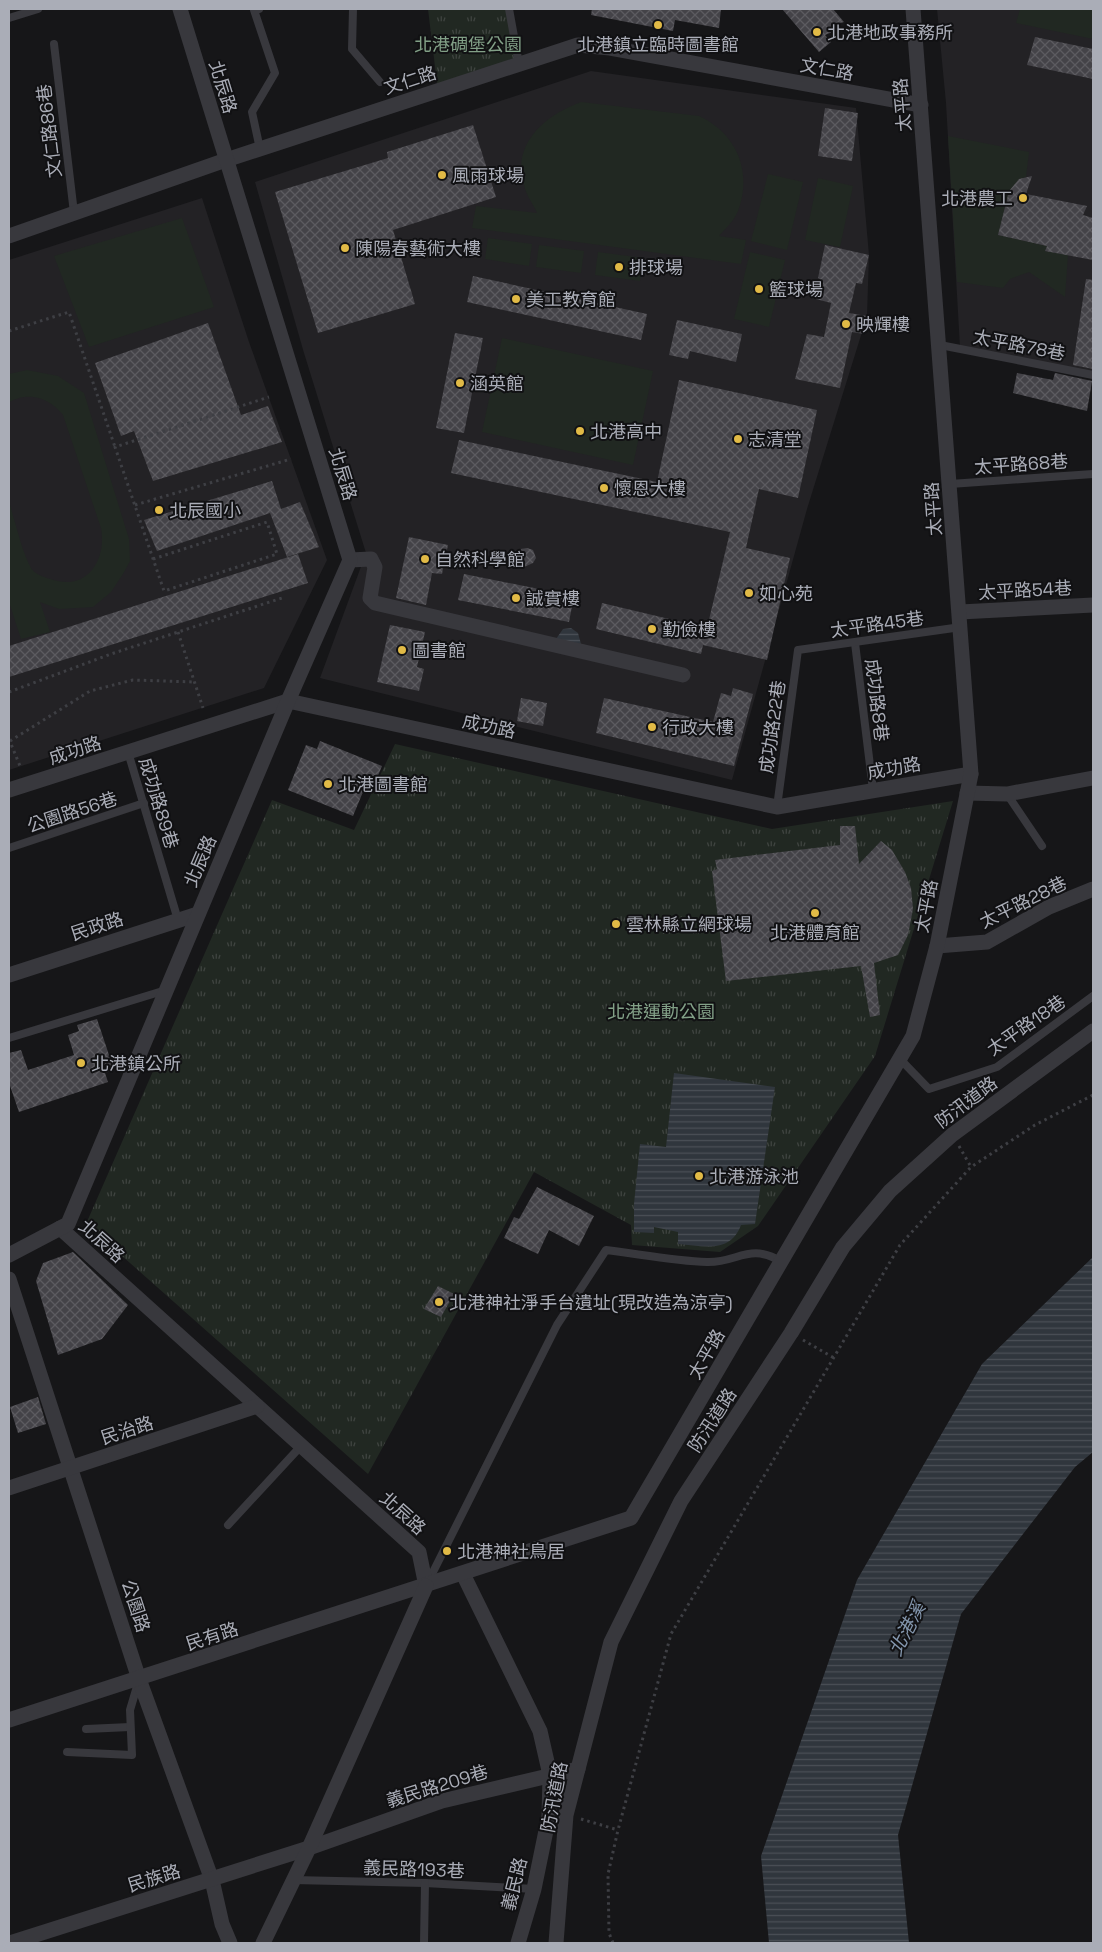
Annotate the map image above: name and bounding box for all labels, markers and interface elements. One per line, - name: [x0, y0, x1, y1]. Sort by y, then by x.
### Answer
- marker: 北港鎮立臨時圖書館: [652, 19, 664, 31]
- place label: 北港地政事務所: [827, 21, 953, 44]
- marker: 北港地政事務所: [811, 26, 823, 38]
- park label: 北港碉堡公園: [414, 33, 522, 56]
- place label: 北港鎮立臨時圖書館: [577, 33, 739, 56]
- street label: 文仁路: [798, 53, 856, 85]
- street label: 北辰路: [204, 58, 242, 116]
- street label: 文仁路: [381, 61, 439, 99]
- street label: 太平路: [888, 77, 916, 133]
- street label: 文仁路86巷: [32, 83, 66, 179]
- place label: 風雨球場: [452, 164, 524, 187]
- marker: 風雨球場: [436, 169, 448, 181]
- place label: 北港農工: [941, 187, 1013, 210]
- marker: 北港農工: [1017, 192, 1029, 204]
- place label: 陳陽春藝術大樓: [355, 237, 481, 260]
- marker: 陳陽春藝術大樓: [339, 242, 351, 254]
- place label: 排球場: [629, 256, 683, 279]
- marker: 排球場: [613, 261, 625, 273]
- place label: 籃球場: [769, 278, 823, 301]
- marker: 籃球場: [753, 283, 765, 295]
- place label: 美工教育館: [526, 288, 616, 311]
- marker: 美工教育館: [510, 293, 522, 305]
- place label: 映輝樓: [856, 313, 910, 336]
- marker: 映輝樓: [840, 318, 852, 330]
- street label: 太平路78巷: [971, 325, 1067, 365]
- place label: 涵英館: [470, 372, 524, 395]
- marker: 涵英館: [454, 377, 466, 389]
- place label: 北港高中: [590, 420, 662, 443]
- marker: 北港高中: [574, 425, 586, 437]
- place label: 志清堂: [748, 428, 802, 451]
- marker: 志清堂: [732, 433, 744, 445]
- street label: 北辰路: [324, 445, 362, 503]
- street label: 太平路68巷: [973, 449, 1069, 479]
- place label: 懷恩大樓: [614, 477, 686, 500]
- street label: 太平路: [920, 481, 946, 537]
- marker: 懷恩大樓: [598, 482, 610, 494]
- place label: 北辰國小: [169, 499, 241, 522]
- marker: 北辰國小: [153, 504, 165, 516]
- place label: 自然科學館: [435, 548, 525, 571]
- marker: 自然科學館: [419, 553, 431, 565]
- street label: 太平路54巷: [977, 576, 1073, 604]
- place label: 如心苑: [759, 582, 813, 605]
- place label: 誠實樓: [526, 587, 580, 610]
- marker: 如心苑: [743, 587, 755, 599]
- marker: 誠實樓: [510, 592, 522, 604]
- street label: 太平路45巷: [829, 606, 925, 642]
- place label: 勤儉樓: [662, 618, 716, 641]
- marker: 勤儉樓: [646, 623, 658, 635]
- place label: 圖書館: [412, 639, 466, 662]
- marker: 圖書館: [396, 644, 408, 656]
- street label: 成功路8巷: [861, 657, 893, 743]
- street label: 成功路22巷: [754, 679, 790, 775]
- street label: 成功路: [460, 709, 518, 743]
- place label: 行政大樓: [662, 716, 734, 739]
- marker: 行政大樓: [646, 721, 658, 733]
- street label: 成功路: [46, 731, 104, 769]
- street label: 成功路: [865, 752, 923, 784]
- street label: 成功路89巷: [134, 755, 184, 851]
- place label: 北港圖書館: [338, 773, 428, 796]
- marker: 北港圖書館: [322, 778, 334, 790]
- street label: 公園路56巷: [24, 787, 120, 837]
- street label: 北辰路: [179, 832, 221, 890]
- street label: 太平路28巷: [976, 871, 1070, 933]
- street label: 太平路: [910, 877, 942, 935]
- street label: 民政路: [68, 907, 126, 945]
- marker: 北港體育館: [809, 907, 821, 919]
- place label: 雲林縣立網球場: [626, 913, 752, 936]
- marker: 雲林縣立網球場: [610, 918, 622, 930]
- place label: 北港體育館: [770, 921, 860, 944]
- street label: 太平路18巷: [982, 990, 1070, 1060]
- park label: 北港運動公園: [607, 1000, 715, 1023]
- place label: 北港鎮公所: [91, 1052, 181, 1075]
- marker: 北港鎮公所: [75, 1057, 87, 1069]
- street label: 防汛道路: [930, 1071, 1002, 1133]
- place label: 北港游泳池: [709, 1165, 799, 1188]
- marker: 北港游泳池: [693, 1170, 705, 1182]
- street label: 北辰路: [74, 1214, 130, 1268]
- place label: 北港神社淨手台遺址(現改造為涼亭): [449, 1291, 733, 1314]
- marker: 北港神社淨手台遺址(現改造為涼亭): [433, 1296, 445, 1308]
- street label: 太平路: [683, 1325, 729, 1383]
- street label: 防汛道路: [683, 1384, 741, 1456]
- street label: 民治路: [98, 1411, 156, 1449]
- street label: 北辰路: [375, 1486, 431, 1540]
- place label: 北港神社鳥居: [457, 1540, 565, 1563]
- marker: 北港神社鳥居: [441, 1545, 453, 1557]
- street label: 公園路: [117, 1577, 155, 1635]
- water label: 北港溪: [883, 1595, 932, 1660]
- street label: 民有路: [183, 1617, 241, 1655]
- street label: 防汛道路: [536, 1759, 572, 1835]
- street label: 義民路209巷: [383, 1760, 491, 1812]
- street label: 義民路: [496, 1855, 532, 1913]
- street label: 義民路193巷: [363, 1856, 465, 1882]
- street label: 民族路: [125, 1859, 183, 1897]

